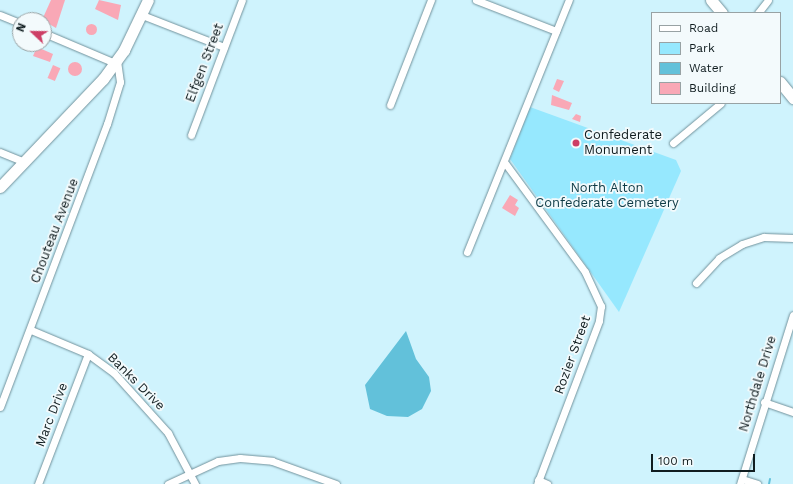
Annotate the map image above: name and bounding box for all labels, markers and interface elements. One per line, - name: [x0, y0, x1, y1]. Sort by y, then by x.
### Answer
- north arrow: [12, 12, 52, 52]
- legend: [651, 12, 781, 104]
- text: N: [14, 21, 29, 34]
- street label: Elfgen Street: [183, 21, 227, 105]
- text: Road: [689, 21, 718, 35]
- text: Park: [689, 41, 715, 55]
- text: Water: [689, 61, 723, 75]
- text: Building: [689, 81, 736, 95]
- place label: Confederate Monument: [584, 128, 662, 159]
- marker: Confederate Monument: [571, 138, 581, 148]
- street label: Chouteau Avenue: [28, 176, 82, 286]
- park label: North Alton Confederate Cemetery: [535, 181, 679, 212]
- street label: Rozier Street: [551, 313, 595, 397]
- street label: Northdale Drive: [736, 334, 780, 434]
- street label: Banks Drive: [104, 350, 168, 414]
- street label: Marc Drive: [33, 381, 71, 449]
- scale bar: [653, 446, 757, 472]
- text: 100 m: [658, 454, 693, 468]

